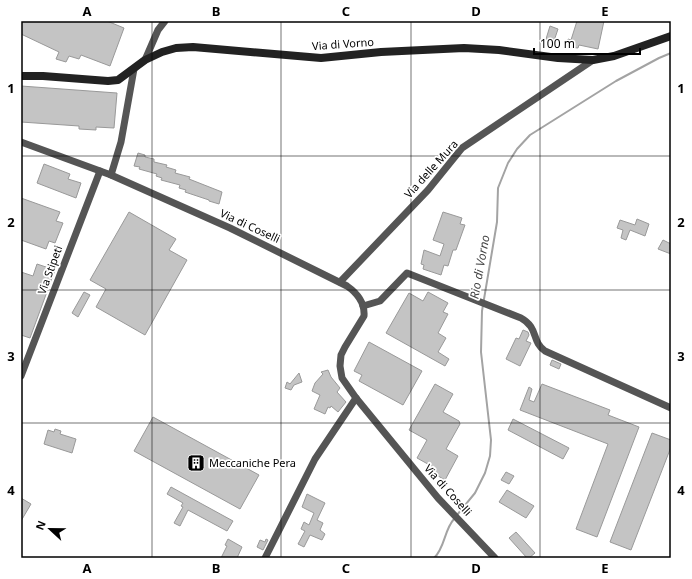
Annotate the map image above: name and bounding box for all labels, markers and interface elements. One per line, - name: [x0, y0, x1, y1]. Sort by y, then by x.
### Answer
- text: A: [83, 2, 92, 20]
- text: B: [212, 2, 220, 20]
- text: C: [342, 2, 350, 20]
- text: D: [471, 2, 481, 20]
- text: E: [601, 2, 609, 20]
- scale bar: [534, 30, 640, 56]
- street label: Via di Vorno: [312, 34, 375, 53]
- text: 100 m: [540, 35, 575, 52]
- text: 1: [7, 79, 15, 97]
- text: 1: [677, 79, 685, 97]
- street label: Via delle Mura: [400, 136, 461, 201]
- street label: Via di Coselli: [218, 205, 283, 246]
- text: 2: [7, 213, 15, 231]
- text: 2: [677, 213, 685, 231]
- water label: Rio di Vorno: [466, 233, 494, 300]
- street label: Via Stipeti: [34, 243, 65, 296]
- text: 3: [7, 347, 15, 365]
- text: 3: [677, 347, 685, 365]
- building icon: Meccaniche Pera: [186, 453, 206, 473]
- place label: Meccaniche Pera: [209, 455, 296, 470]
- street label: Via di Coselli: [421, 461, 476, 519]
- text: 4: [7, 481, 15, 499]
- text: 4: [677, 481, 685, 499]
- north arrow: [30, 509, 70, 549]
- text: N: [32, 518, 49, 532]
- text: A: [83, 559, 92, 577]
- text: B: [212, 559, 220, 577]
- text: C: [342, 559, 350, 577]
- text: D: [471, 559, 481, 577]
- text: E: [601, 559, 609, 577]

